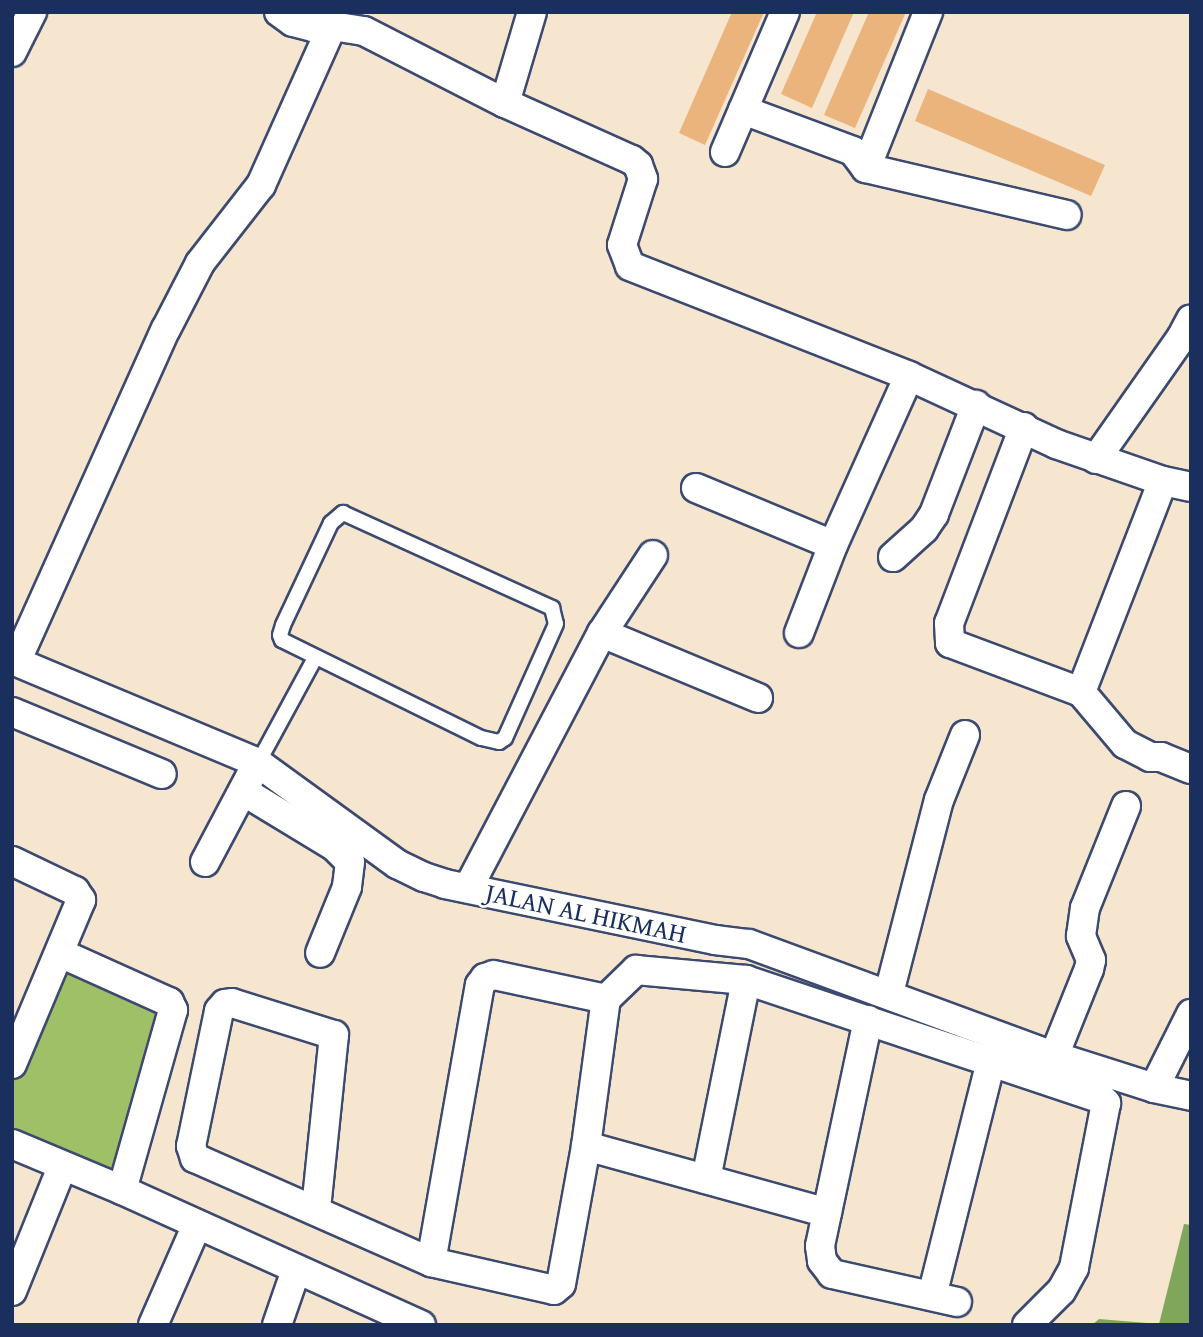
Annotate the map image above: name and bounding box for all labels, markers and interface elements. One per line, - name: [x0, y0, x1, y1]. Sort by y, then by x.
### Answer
- street label: JALAN AL HIKMAH: [483, 877, 689, 949]

